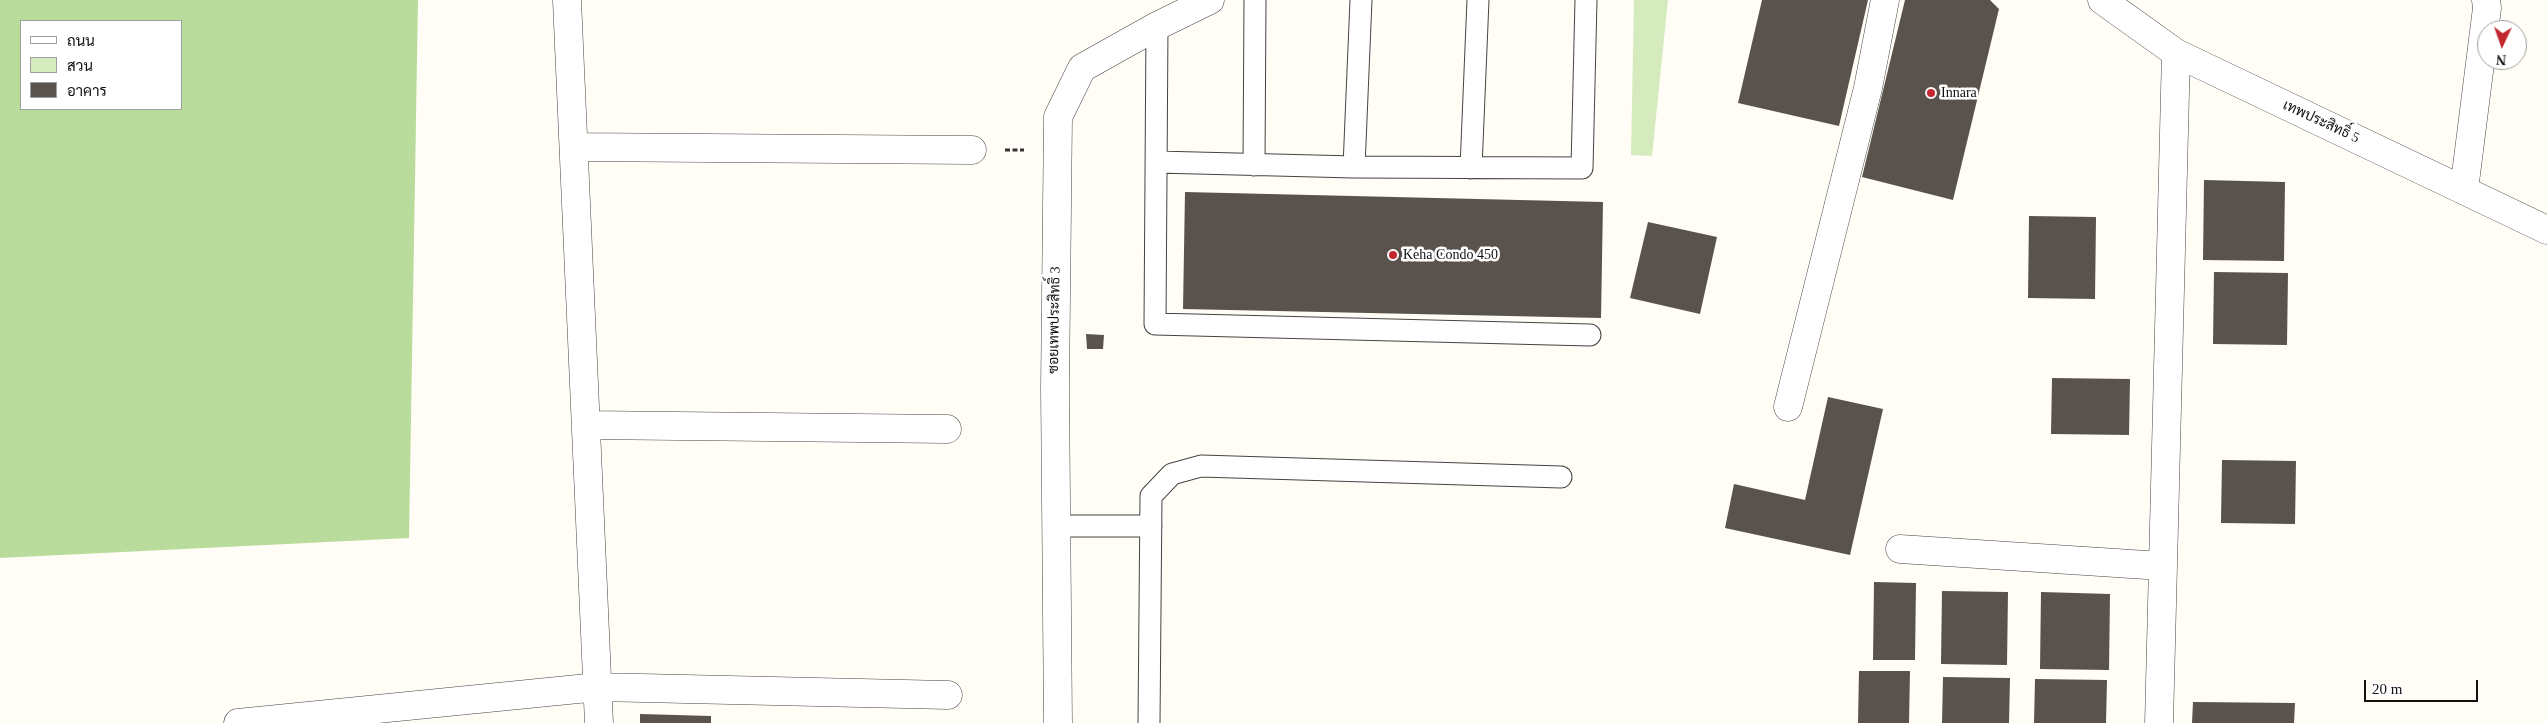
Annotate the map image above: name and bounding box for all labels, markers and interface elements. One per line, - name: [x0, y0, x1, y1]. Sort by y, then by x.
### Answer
- legend: [20, 20, 182, 110]
- north arrow: [2477, 20, 2527, 70]
- text: ถนน: [67, 33, 95, 49]
- text: N: [2496, 52, 2507, 67]
- text: สวน: [67, 58, 93, 74]
- text: อาคาร: [67, 83, 107, 99]
- place label: Innara: [1941, 85, 1977, 101]
- marker: Innara: [1925, 87, 1937, 99]
- street label: เทพประสิทธิ์ 5: [2280, 97, 2362, 147]
- place label: Keha Condo 450: [1403, 247, 1498, 263]
- marker: Keha Condo 450: [1387, 249, 1399, 261]
- street label: ซอยเทพประสิทธิ์ 3: [1046, 266, 1064, 374]
- scale bar: [2367, 670, 2481, 702]
- text: 20 m: [2372, 681, 2402, 697]

